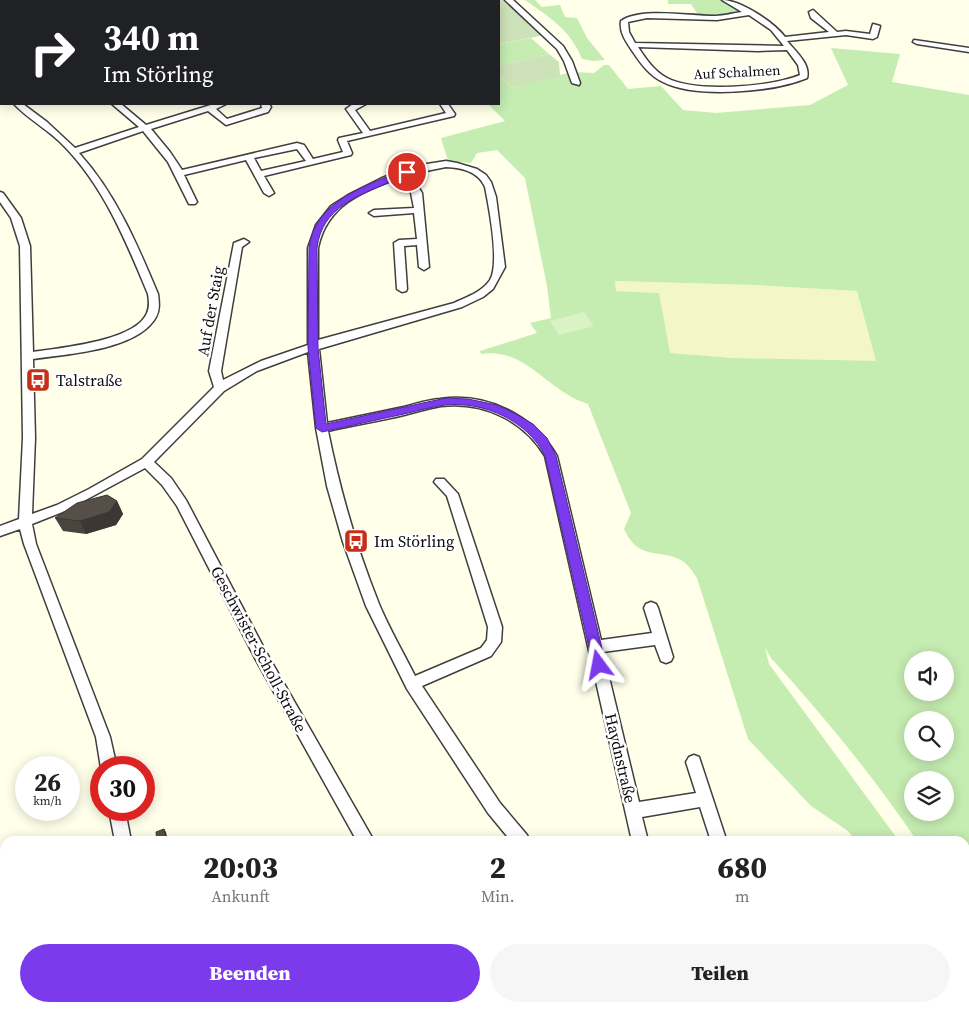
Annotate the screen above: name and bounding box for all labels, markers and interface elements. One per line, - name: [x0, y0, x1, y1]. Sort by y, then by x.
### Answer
- text: 340 m: [103, 14, 199, 62]
- icon: right: [20, 20, 85, 85]
- text: Im Störling: [103, 59, 213, 89]
- street label: Auf Schalmen: [693, 60, 782, 84]
- pin: [386, 151, 428, 193]
- icon: arrive: [393, 158, 421, 186]
- street label: Auf der Staig: [191, 264, 229, 358]
- bus stop icon: Talstraße: [25, 367, 51, 393]
- place label: Talstraße: [56, 369, 122, 391]
- bus stop icon: Im Störling: [343, 528, 369, 554]
- place label: Im Störling: [374, 530, 454, 552]
- street label: Geschwister-Scholl-Straße: [206, 562, 312, 736]
- position arrow: [572, 638, 624, 690]
- map controls: [904, 651, 954, 821]
- button: sound: [904, 651, 954, 701]
- street label: Haydnstraße: [600, 711, 642, 805]
- button: search: [904, 711, 954, 761]
- speed limit sign: 30: [90, 756, 155, 821]
- text: 26: [34, 765, 61, 799]
- button: layers: [904, 771, 954, 821]
- text: km/h: [33, 793, 62, 809]
- text: 20:03: [203, 847, 278, 888]
- text: 2: [489, 847, 506, 888]
- text: 680: [718, 847, 767, 888]
- text: Ankunft: [211, 885, 270, 907]
- text: Min.: [481, 885, 515, 907]
- text: m: [735, 885, 750, 907]
- button: Beenden: [20, 944, 480, 1002]
- button: Teilen: [490, 944, 950, 1002]

